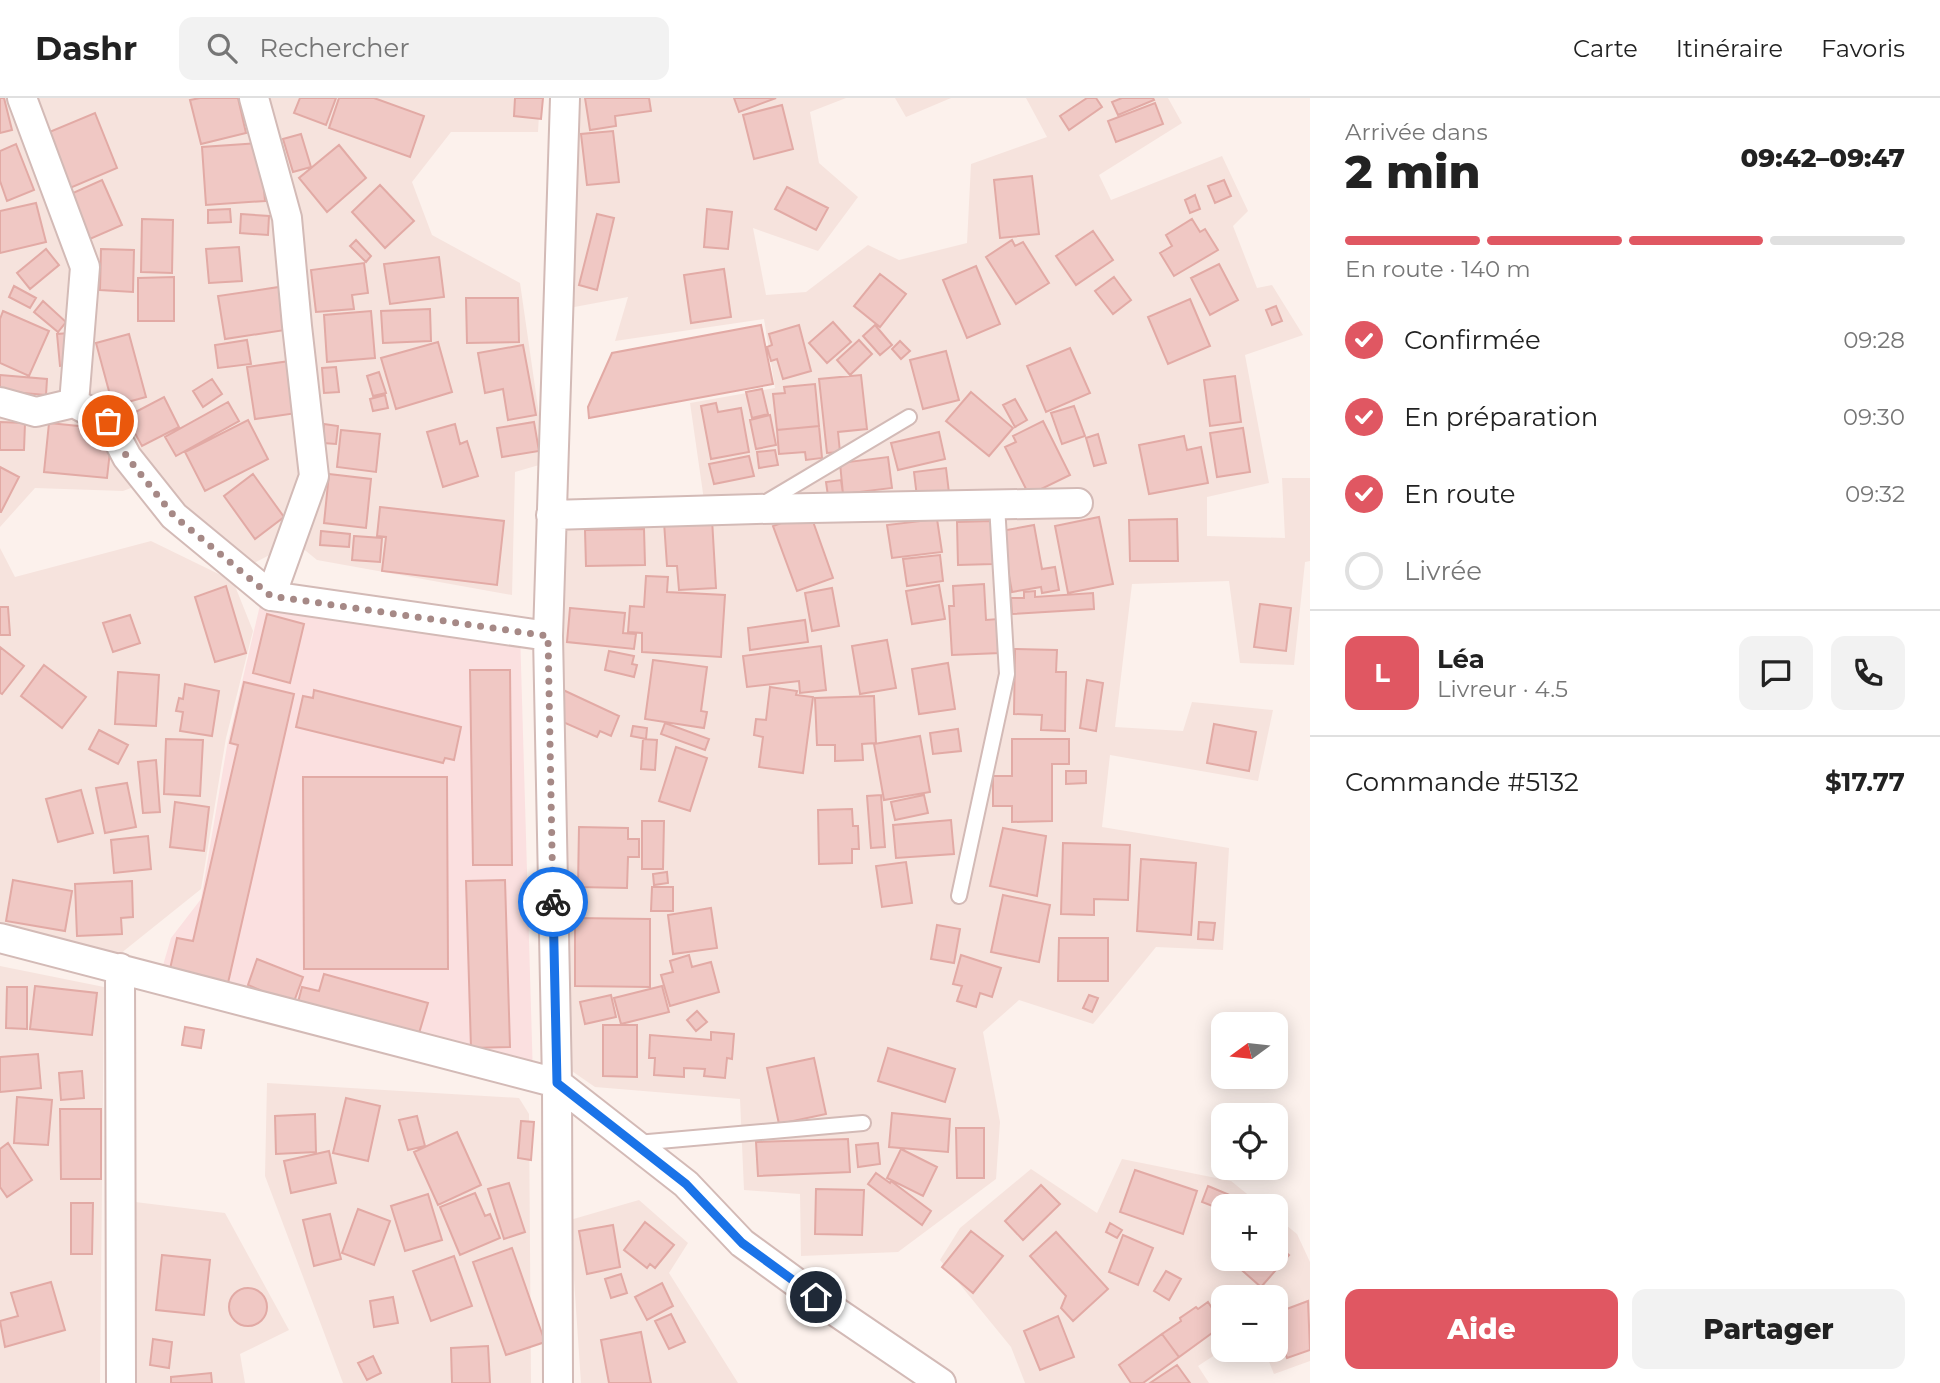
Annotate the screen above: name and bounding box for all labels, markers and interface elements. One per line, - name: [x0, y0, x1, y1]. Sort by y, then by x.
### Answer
- search box: [179, 17, 669, 80]
- text: Dashr: [35, 28, 137, 68]
- icon: search: [203, 29, 241, 67]
- text: Rechercher: [259, 32, 410, 64]
- text: Carte: [1573, 34, 1638, 63]
- text: Itinéraire: [1676, 34, 1783, 63]
- text: Favoris: [1821, 34, 1905, 63]
- text: Arrivée dans: [1345, 118, 1488, 146]
- text: 09:42–09:47: [1741, 142, 1905, 174]
- text: 2 min: [1345, 143, 1480, 200]
- text: En route · 140 m: [1345, 255, 1531, 283]
- icon: check: [1345, 321, 1383, 359]
- text: Confirmée: [1404, 324, 1541, 356]
- text: 09:28: [1843, 326, 1905, 354]
- pin: [78, 391, 138, 451]
- icon: check: [1345, 398, 1383, 436]
- text: En préparation: [1404, 401, 1598, 433]
- icon: bag: [89, 402, 127, 440]
- text: 09:30: [1843, 403, 1905, 431]
- icon: check: [1345, 475, 1383, 513]
- text: En route: [1404, 478, 1515, 510]
- text: 09:32: [1845, 480, 1905, 508]
- text: Livrée: [1404, 555, 1482, 587]
- button: chat: [1739, 636, 1813, 710]
- button: phone: [1831, 636, 1905, 710]
- text: Léa: [1437, 643, 1485, 675]
- text: L: [1374, 657, 1390, 689]
- text: Livreur · 4.5: [1437, 675, 1568, 703]
- text: Commande #5132: [1345, 766, 1579, 798]
- text: $17.77: [1825, 766, 1905, 798]
- courier: [518, 867, 588, 937]
- icon: bike: [534, 883, 572, 921]
- north arrow: [1211, 1012, 1288, 1088]
- map controls: [1211, 1012, 1288, 1362]
- button: locate: [1211, 1103, 1288, 1180]
- button: +: [1211, 1194, 1288, 1271]
- pin: [786, 1267, 846, 1327]
- icon: home: [797, 1278, 835, 1316]
- button: −: [1211, 1285, 1288, 1362]
- button: Aide: [1345, 1289, 1618, 1369]
- button: Partager: [1632, 1289, 1905, 1369]

